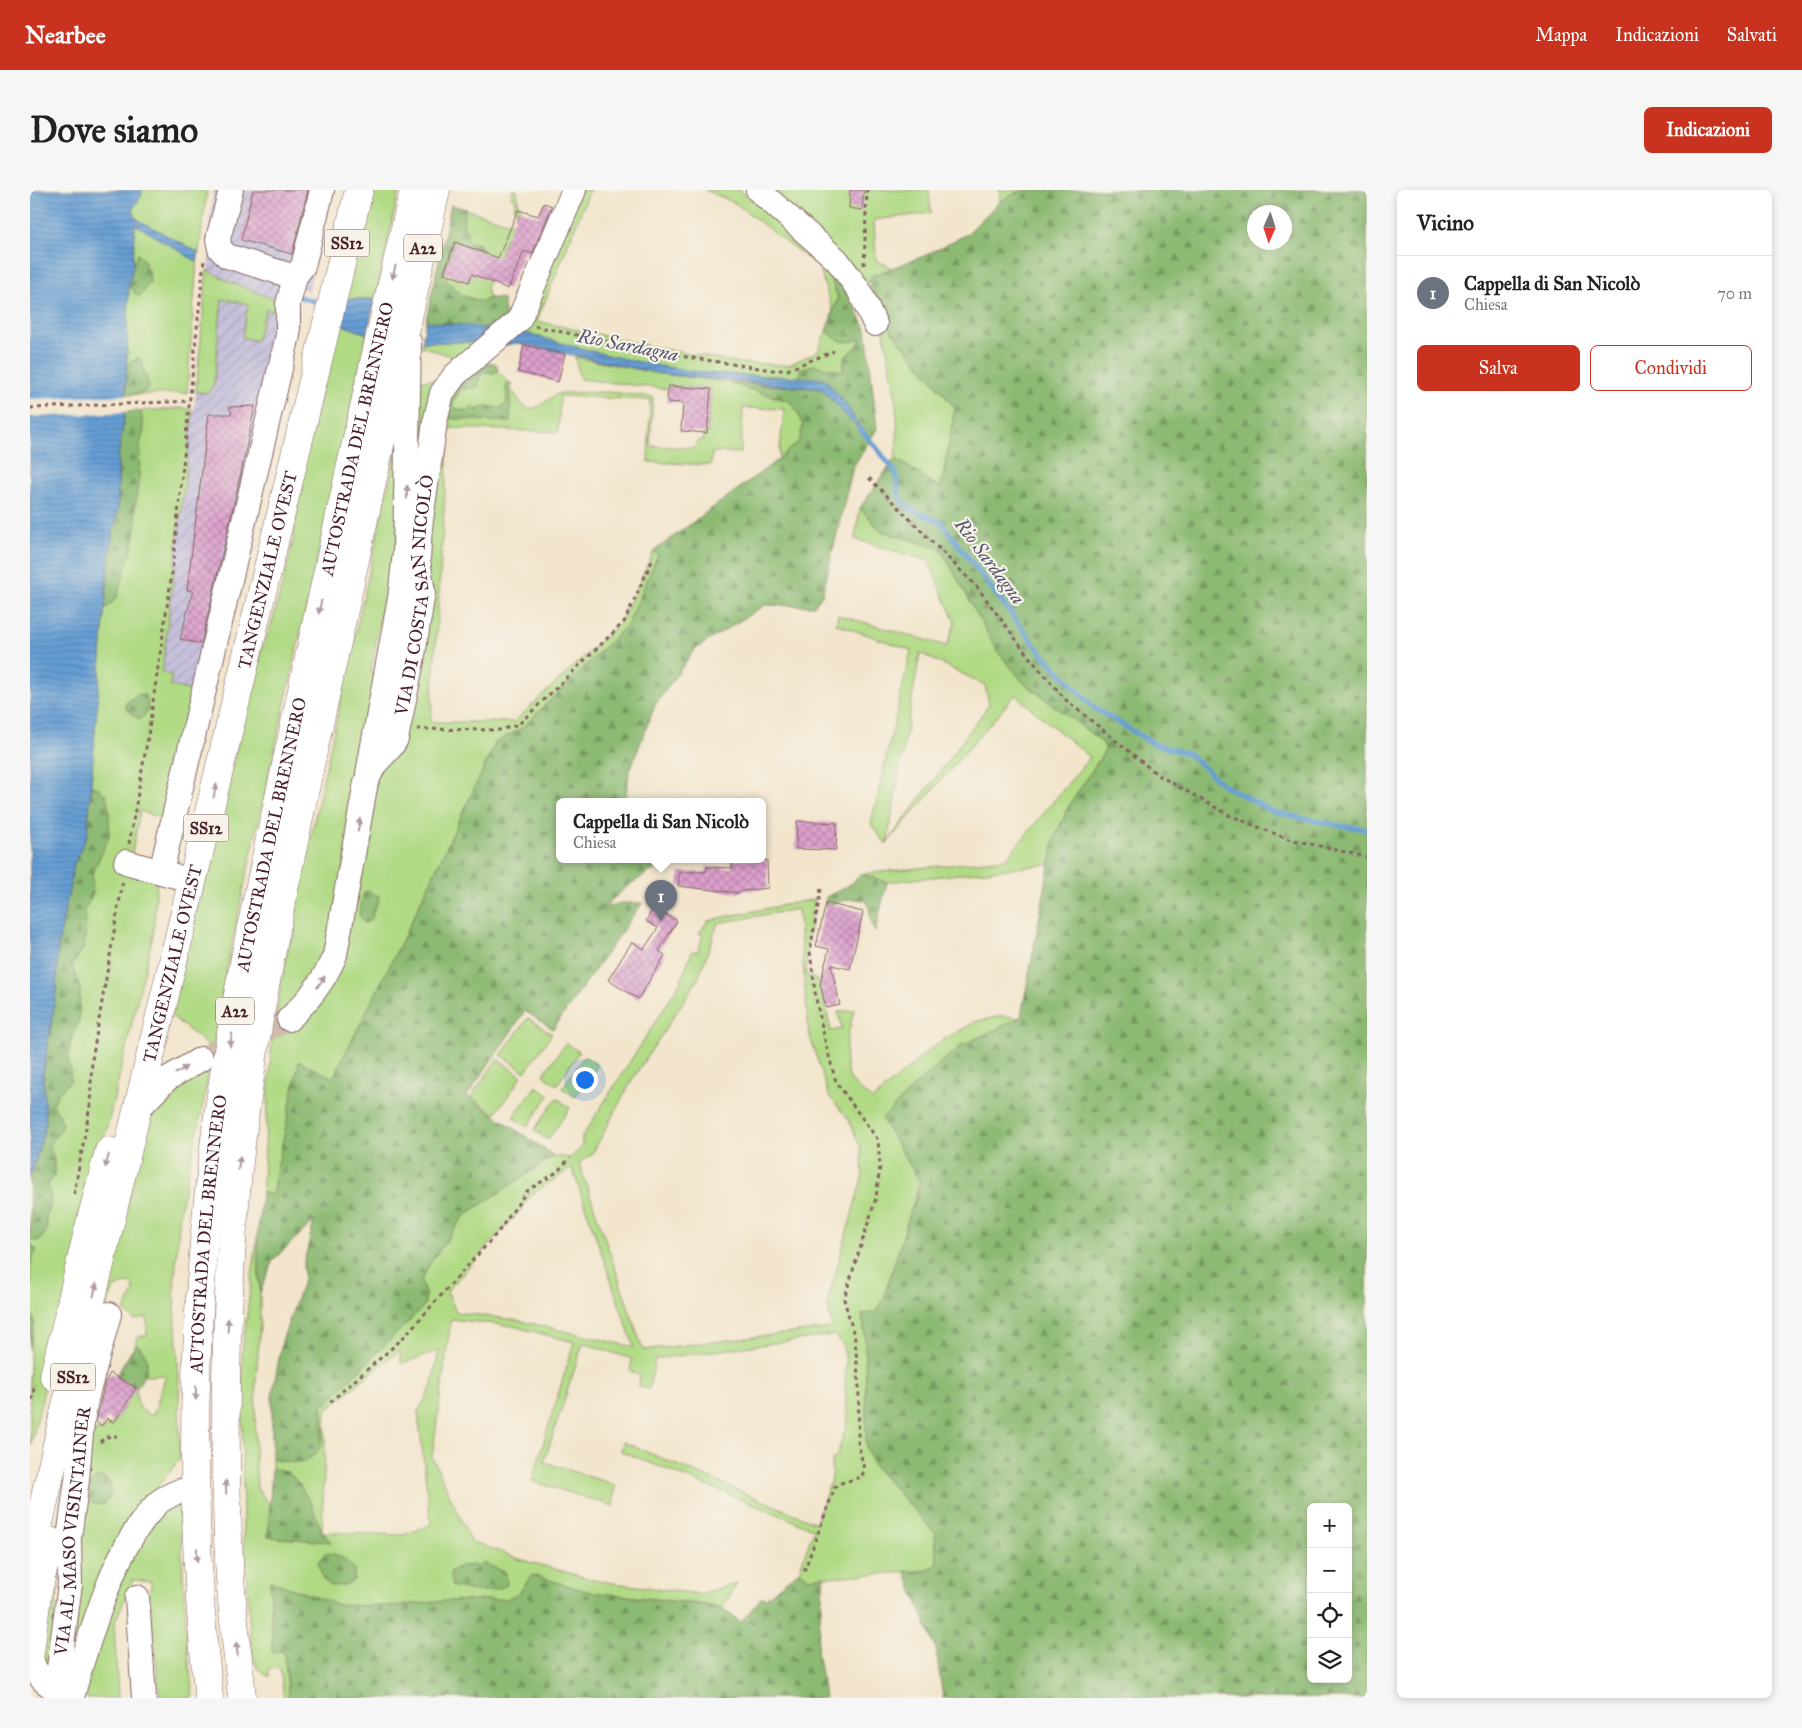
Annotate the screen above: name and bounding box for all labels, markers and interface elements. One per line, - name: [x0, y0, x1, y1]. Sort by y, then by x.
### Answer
- text: Nearbee: [25, 20, 106, 50]
- text: Mappa: [1535, 24, 1587, 46]
- text: Indicazioni: [1615, 24, 1699, 46]
- text: Salvati: [1727, 24, 1777, 46]
- button: Indicazioni: [1644, 107, 1772, 153]
- text: Dove siamo: [30, 109, 198, 152]
- north arrow: [1247, 205, 1292, 250]
- text: Vicino: [1417, 210, 1474, 236]
- road number: SS12: [324, 230, 370, 256]
- road number: A22: [404, 234, 442, 262]
- one-way arrow: [390, 264, 398, 279]
- text: Cappella di San Nicolò: [1464, 272, 1640, 295]
- text: 1: [1430, 284, 1436, 303]
- text: 70 m: [1717, 284, 1752, 303]
- text: Chiesa: [1464, 295, 1507, 314]
- street label: AUTOSTRADA DEL BRENNERO: [316, 300, 399, 579]
- water label: Rio Sardagna: [575, 324, 680, 366]
- button: Salva: [1417, 345, 1580, 391]
- button: Condividi: [1590, 345, 1752, 391]
- street label: TANGENZIALE OVEST: [233, 469, 302, 671]
- street label: VIA DI COSTA SAN NICOLÒ: [390, 473, 438, 719]
- one-way arrow: [404, 484, 412, 500]
- water label: Rio Sardagna: [950, 513, 1030, 609]
- one-way arrow: [316, 599, 324, 614]
- street label: AUTOSTRADA DEL BRENNERO: [231, 695, 311, 975]
- one-way arrow: [211, 784, 219, 799]
- popup: [556, 798, 766, 863]
- text: Cappella di San Nicolò: [573, 810, 749, 833]
- road number: SS12: [184, 814, 228, 841]
- one-way arrow: [355, 817, 363, 833]
- text: Chiesa: [573, 833, 616, 852]
- street label: TANGENZIALE OVEST: [138, 862, 207, 1065]
- pin: 1: [645, 880, 677, 921]
- one-way arrow: [316, 975, 326, 989]
- road number: A22: [216, 998, 254, 1024]
- one-way arrow: [226, 1032, 234, 1048]
- one-way arrow: [174, 1065, 187, 1075]
- your location: [572, 1067, 598, 1093]
- street label: AUTOSTRADA DEL BRENNERO: [185, 1093, 232, 1375]
- one-way arrow: [102, 1153, 110, 1168]
- one-way arrow: [235, 1155, 243, 1171]
- one-way arrow: [91, 1282, 99, 1297]
- one-way arrow: [224, 1317, 232, 1333]
- road number: SS12: [50, 1364, 96, 1390]
- one-way arrow: [192, 1385, 200, 1401]
- street label: VIA AL MASO VISINTAINER: [50, 1403, 96, 1658]
- one-way arrow: [222, 1479, 230, 1495]
- map controls: [1307, 1503, 1352, 1683]
- button: +: [1307, 1503, 1352, 1548]
- one-way arrow: [194, 1548, 202, 1564]
- button: −: [1307, 1548, 1352, 1593]
- button: locate: [1307, 1593, 1352, 1638]
- button: layers: [1307, 1638, 1352, 1683]
- one-way arrow: [233, 1641, 241, 1657]

